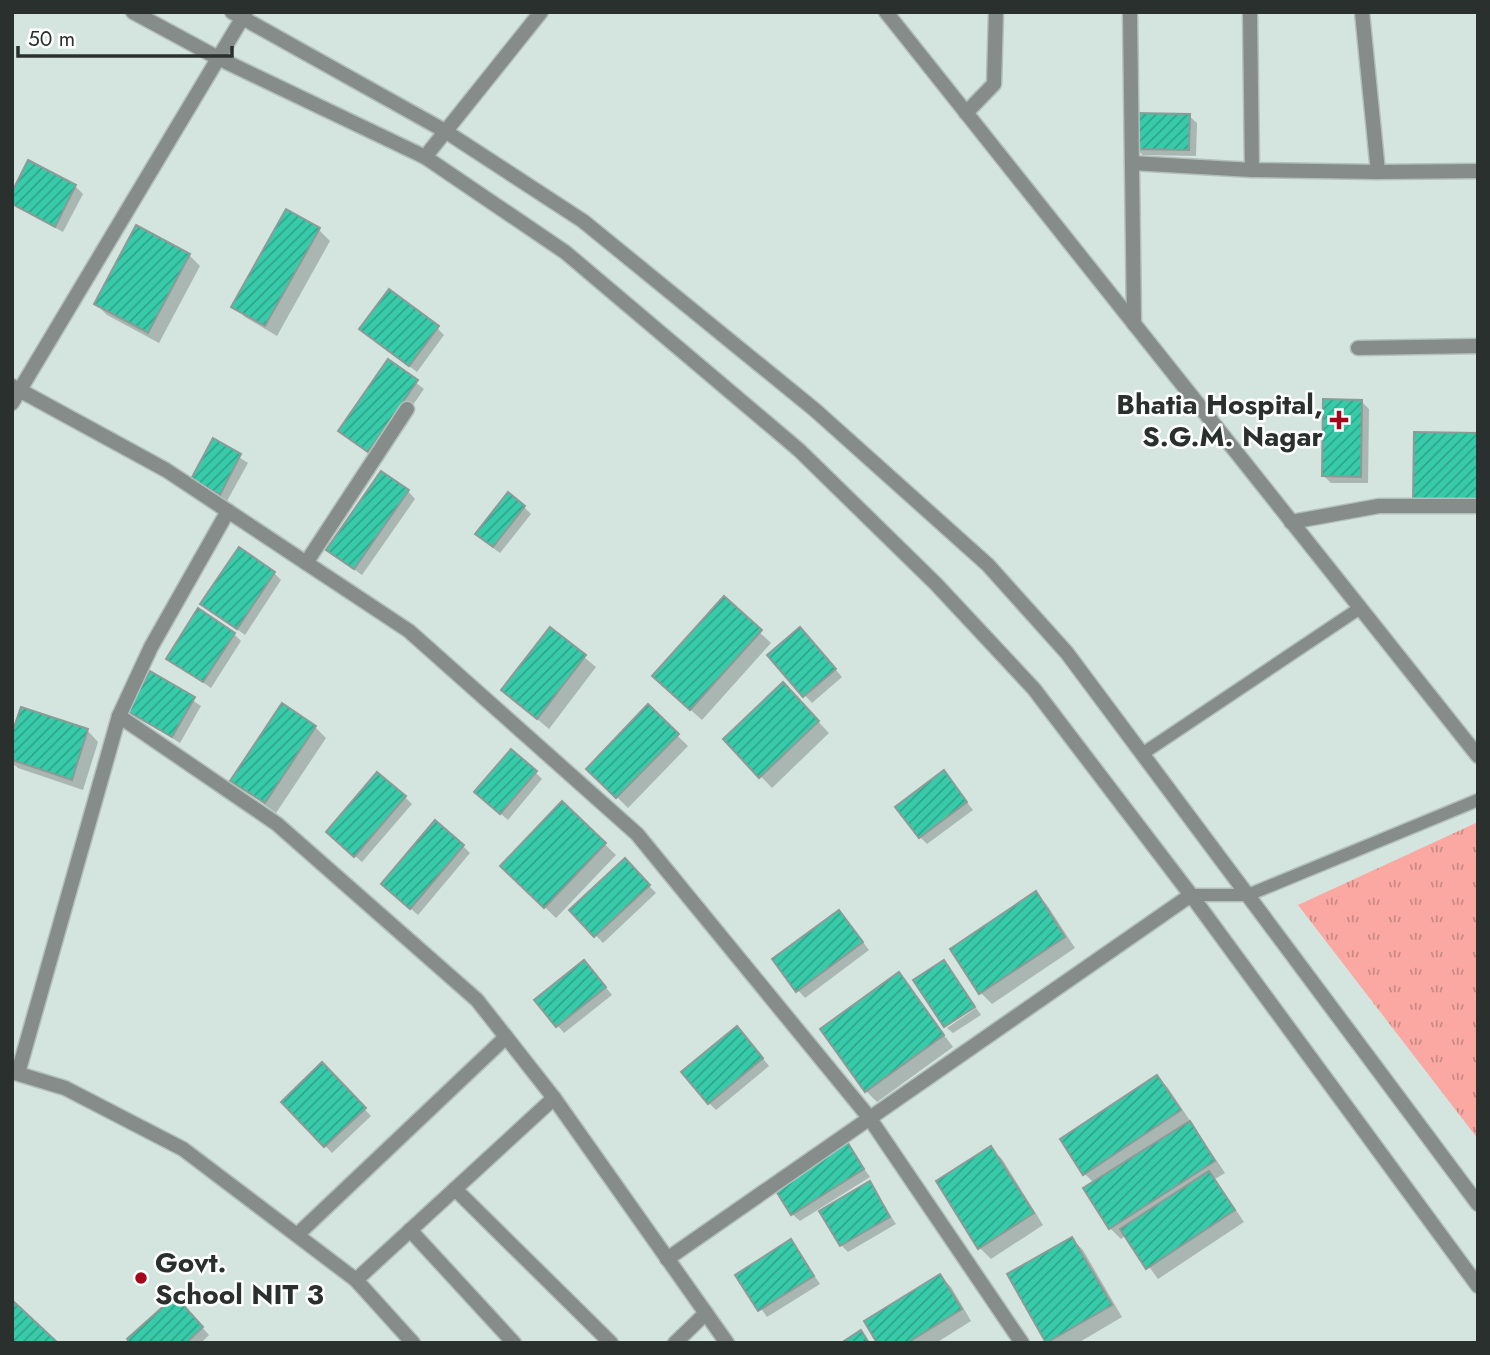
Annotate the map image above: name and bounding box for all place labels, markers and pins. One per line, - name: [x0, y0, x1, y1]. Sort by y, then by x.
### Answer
- place label: Bhatia Hospital, S.G.M. Nagar: [1116, 384, 1323, 457]
- marker: Bhatia Hospital, S.G.M. Nagar: [1329, 410, 1349, 430]
- place label: Govt. School NIT 3: [155, 1242, 324, 1315]
- marker: Govt. School NIT 3: [133, 1270, 149, 1286]

